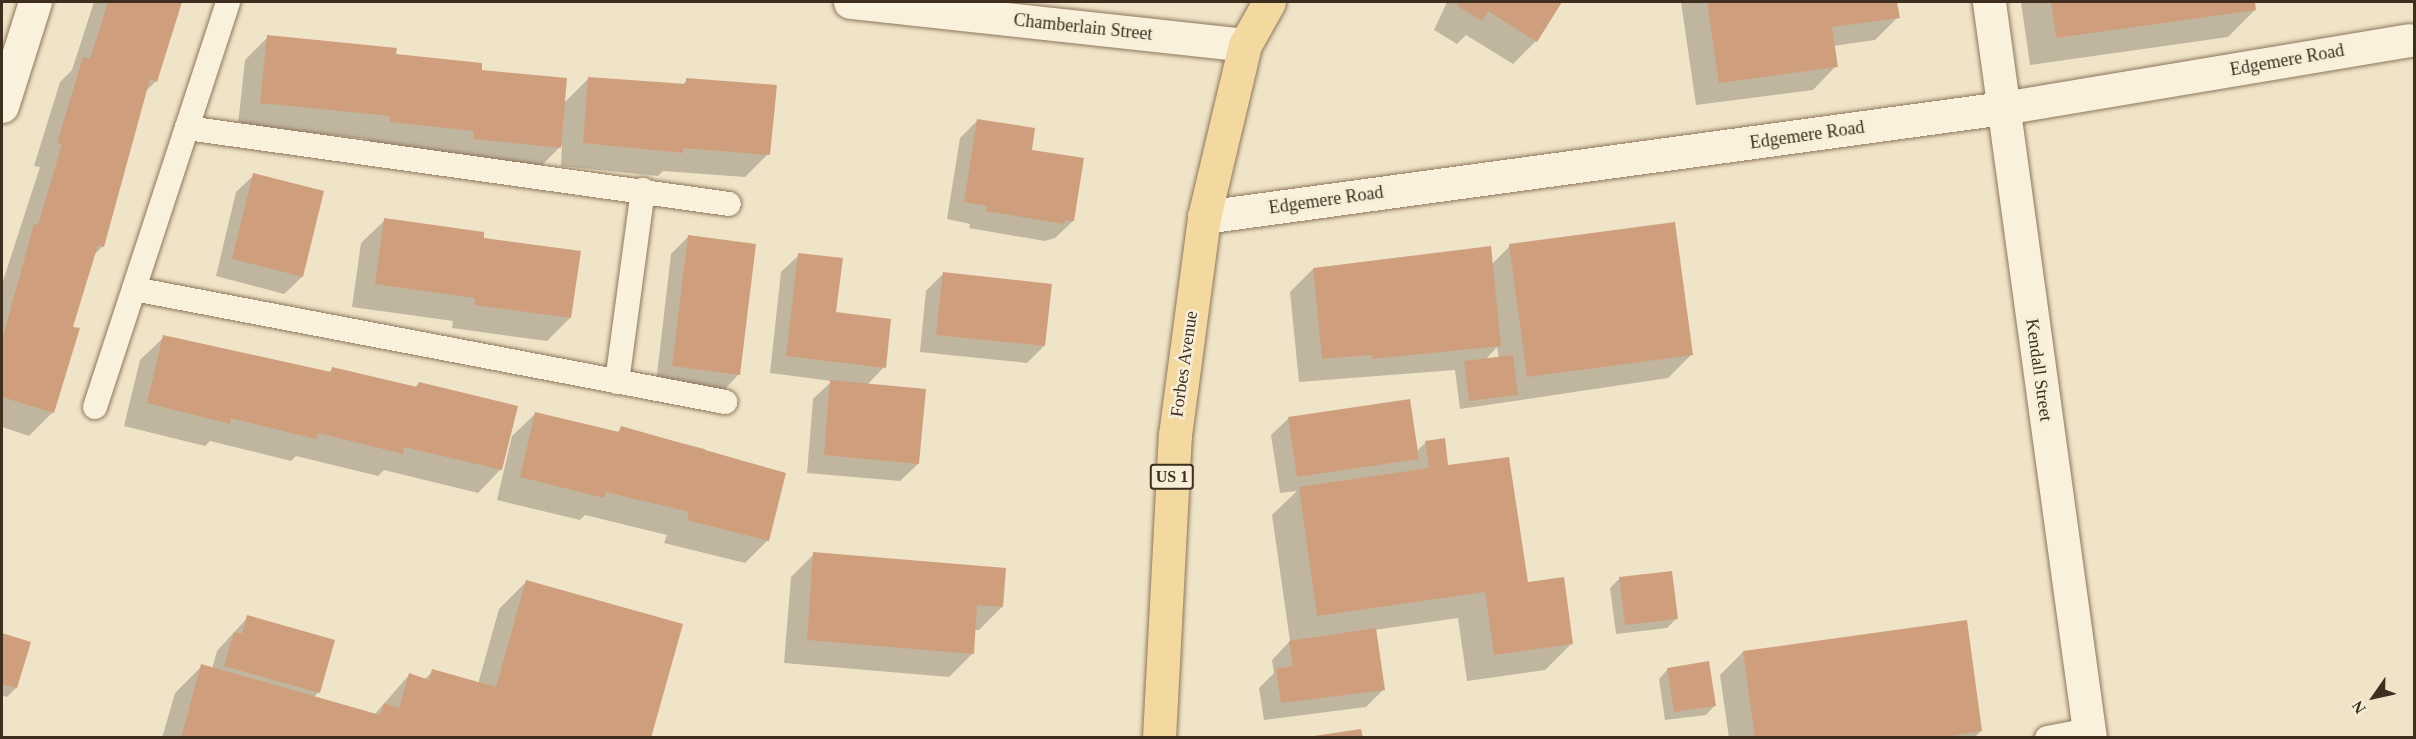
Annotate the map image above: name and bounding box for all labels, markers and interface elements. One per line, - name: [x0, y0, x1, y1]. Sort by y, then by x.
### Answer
- street label: Chamberlain Street: [1013, 9, 1153, 45]
- street label: Edgemere Road: [2228, 39, 2346, 81]
- street label: Edgemere Road: [1748, 116, 1866, 154]
- street label: Edgemere Road: [1267, 181, 1385, 219]
- street label: Forbes Avenue: [1166, 309, 1202, 419]
- street label: Kendall Street: [2021, 317, 2057, 423]
- road number: US 1: [1150, 464, 1194, 490]
- north arrow: [2344, 667, 2404, 727]
- text: N: [2348, 698, 2369, 717]

